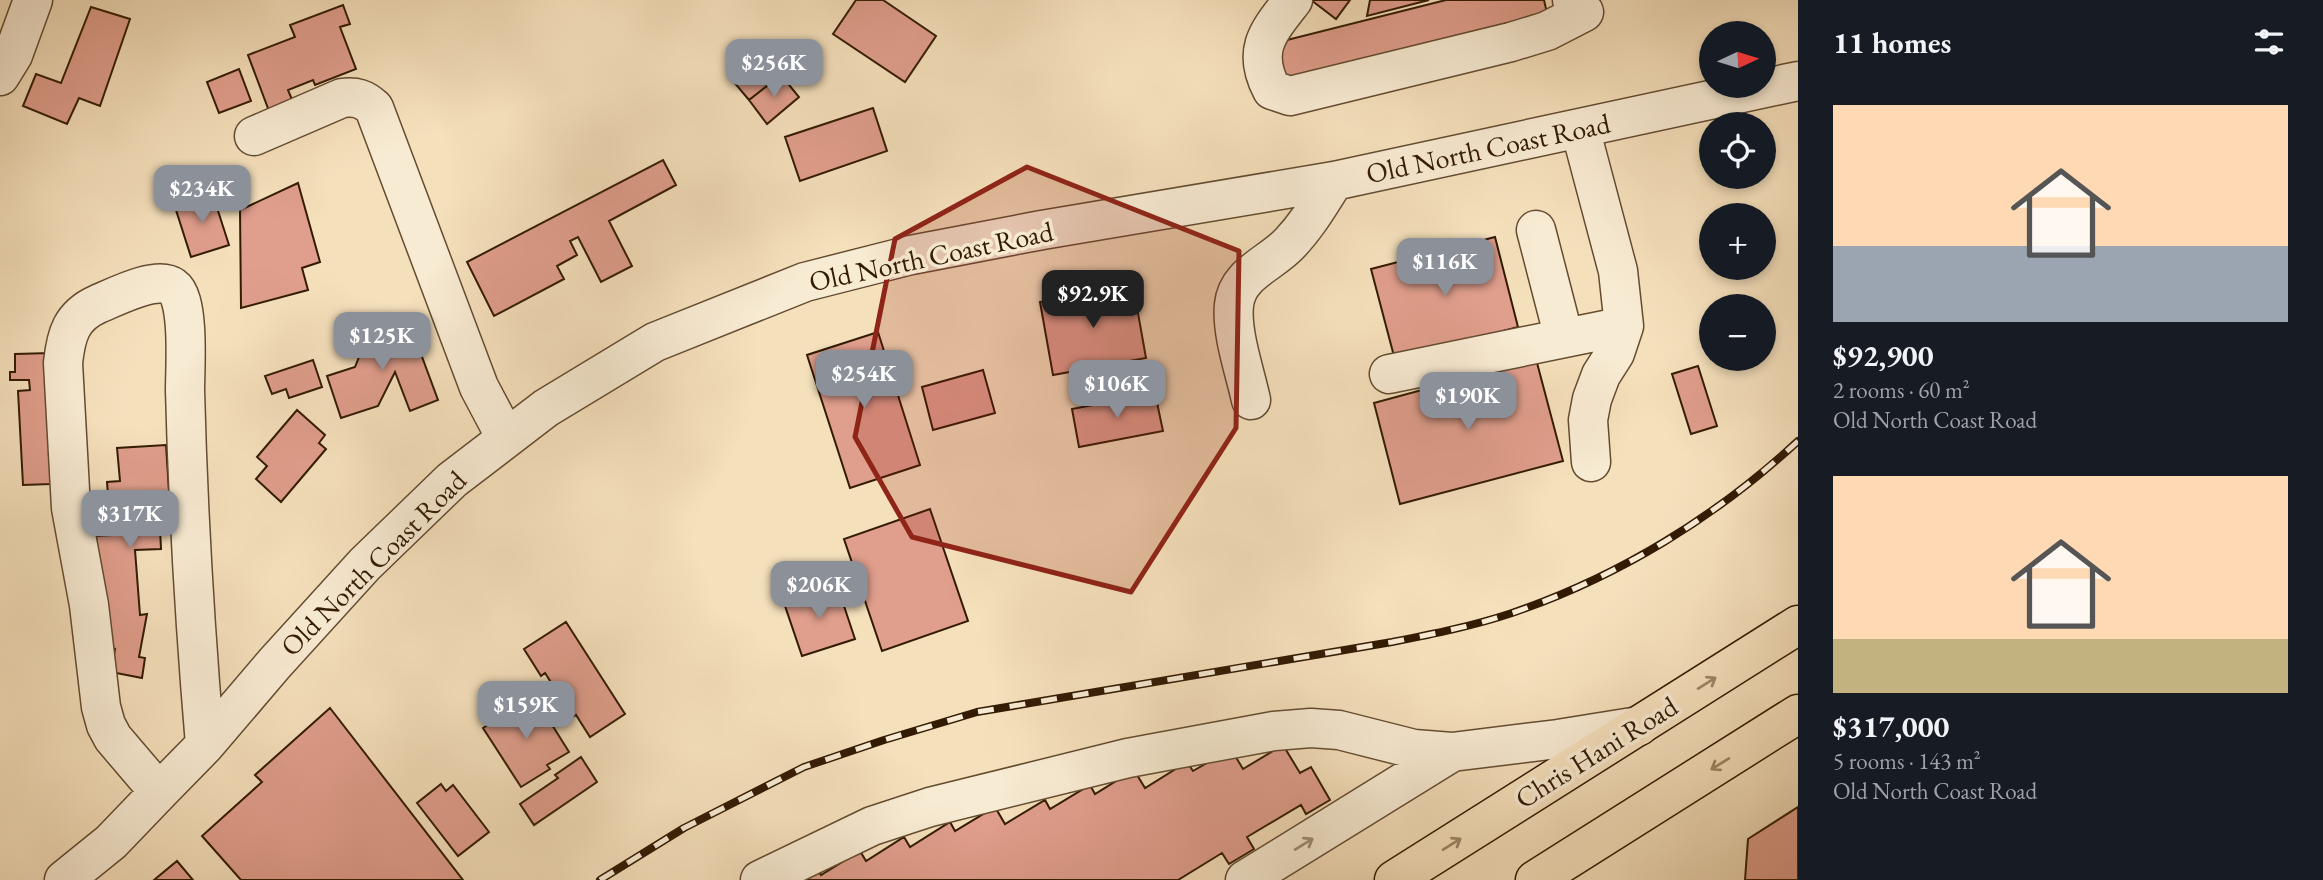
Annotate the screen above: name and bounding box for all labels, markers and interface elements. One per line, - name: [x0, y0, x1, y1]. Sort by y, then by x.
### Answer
- north arrow: [1699, 21, 1776, 98]
- map controls: [1699, 21, 1776, 371]
- text: 11 homes: [1833, 23, 1951, 62]
- icon: filters: [2250, 23, 2288, 61]
- pin: $256K: [725, 40, 823, 99]
- text: $256K: [742, 47, 806, 77]
- street label: Old North Coast Road: [1363, 104, 1614, 191]
- button: locate: [1699, 112, 1776, 189]
- icon: home: [1998, 150, 2124, 276]
- pin: $234K: [153, 166, 251, 225]
- text: $234K: [170, 173, 234, 203]
- button: +: [1699, 203, 1776, 280]
- street label: Old North Coast Road: [806, 212, 1057, 299]
- pin: $116K: [1396, 238, 1494, 298]
- text: $116K: [1413, 246, 1477, 276]
- pin: $92.9K: [1036, 270, 1150, 330]
- text: $92.9K: [1058, 278, 1128, 308]
- button: −: [1699, 294, 1776, 371]
- pin: $125K: [333, 312, 431, 372]
- text: $125K: [350, 320, 414, 350]
- text: $92,900: [1833, 336, 1934, 375]
- pin: $254K: [815, 350, 913, 410]
- text: $254K: [832, 358, 896, 388]
- pin: $106K: [1068, 360, 1166, 420]
- text: $106K: [1085, 368, 1149, 398]
- pin: $190K: [1419, 372, 1517, 432]
- text: 2 rooms · 60 m²: [1833, 375, 1970, 405]
- text: $190K: [1436, 380, 1500, 410]
- text: Old North Coast Road: [1833, 405, 2037, 435]
- street label: Old North Coast Road: [272, 462, 474, 664]
- pin: $317K: [81, 490, 179, 550]
- text: $317K: [98, 498, 162, 528]
- icon: home: [1998, 521, 2124, 647]
- pin: $206K: [770, 562, 868, 621]
- text: $206K: [787, 569, 851, 599]
- one-way arrow: [1696, 675, 1716, 689]
- pin: $159K: [477, 682, 575, 741]
- street label: Chris Hani Road: [1508, 687, 1685, 816]
- text: $159K: [494, 689, 558, 719]
- text: $317,000: [1833, 707, 1949, 746]
- text: 5 rooms · 143 m²: [1833, 746, 1981, 776]
- one-way arrow: [1710, 757, 1730, 771]
- text: Old North Coast Road: [1833, 776, 2037, 806]
- one-way arrow: [1442, 836, 1462, 850]
- one-way arrow: [1293, 837, 1313, 851]

